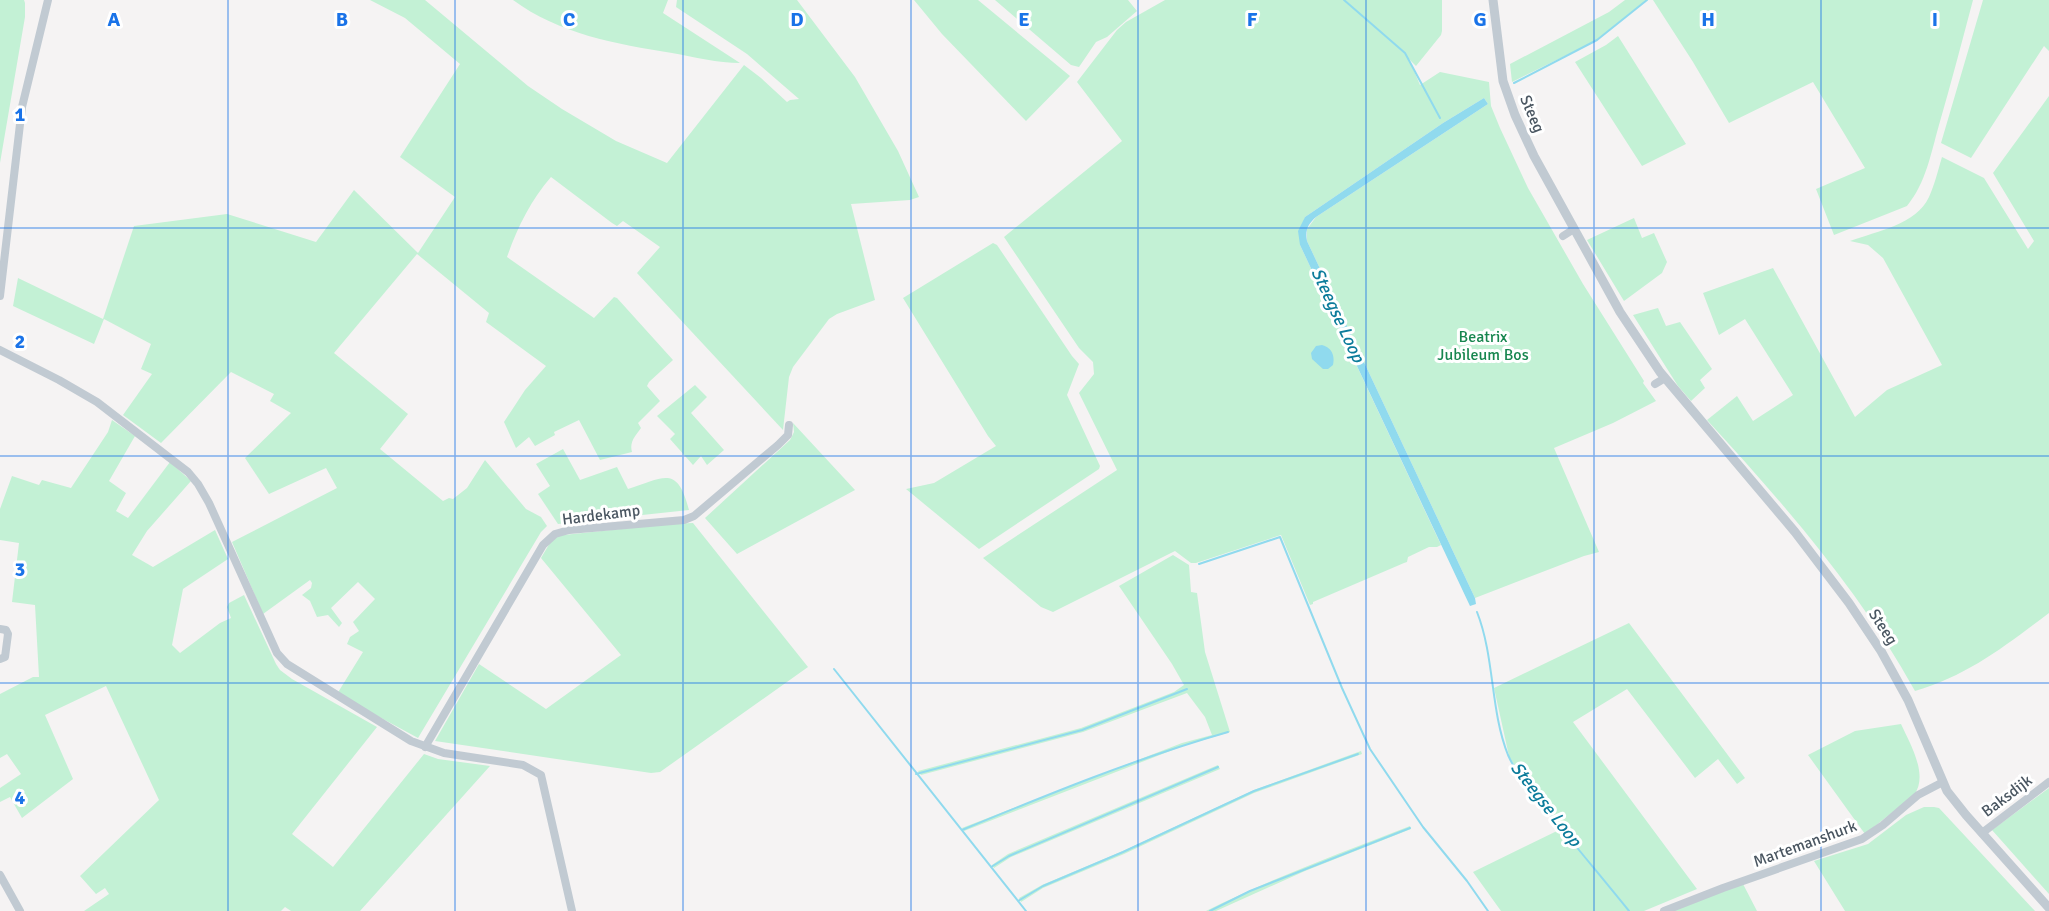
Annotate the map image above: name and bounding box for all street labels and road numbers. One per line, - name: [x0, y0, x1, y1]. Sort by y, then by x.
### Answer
- street label: Steeg: [1515, 92, 1549, 136]
- street label: Hardekamp: [561, 500, 641, 530]
- street label: Steeg: [1864, 605, 1902, 649]
- street label: Baksdijk: [1978, 771, 2036, 821]
- street label: Martemanshurk: [1751, 816, 1859, 872]

